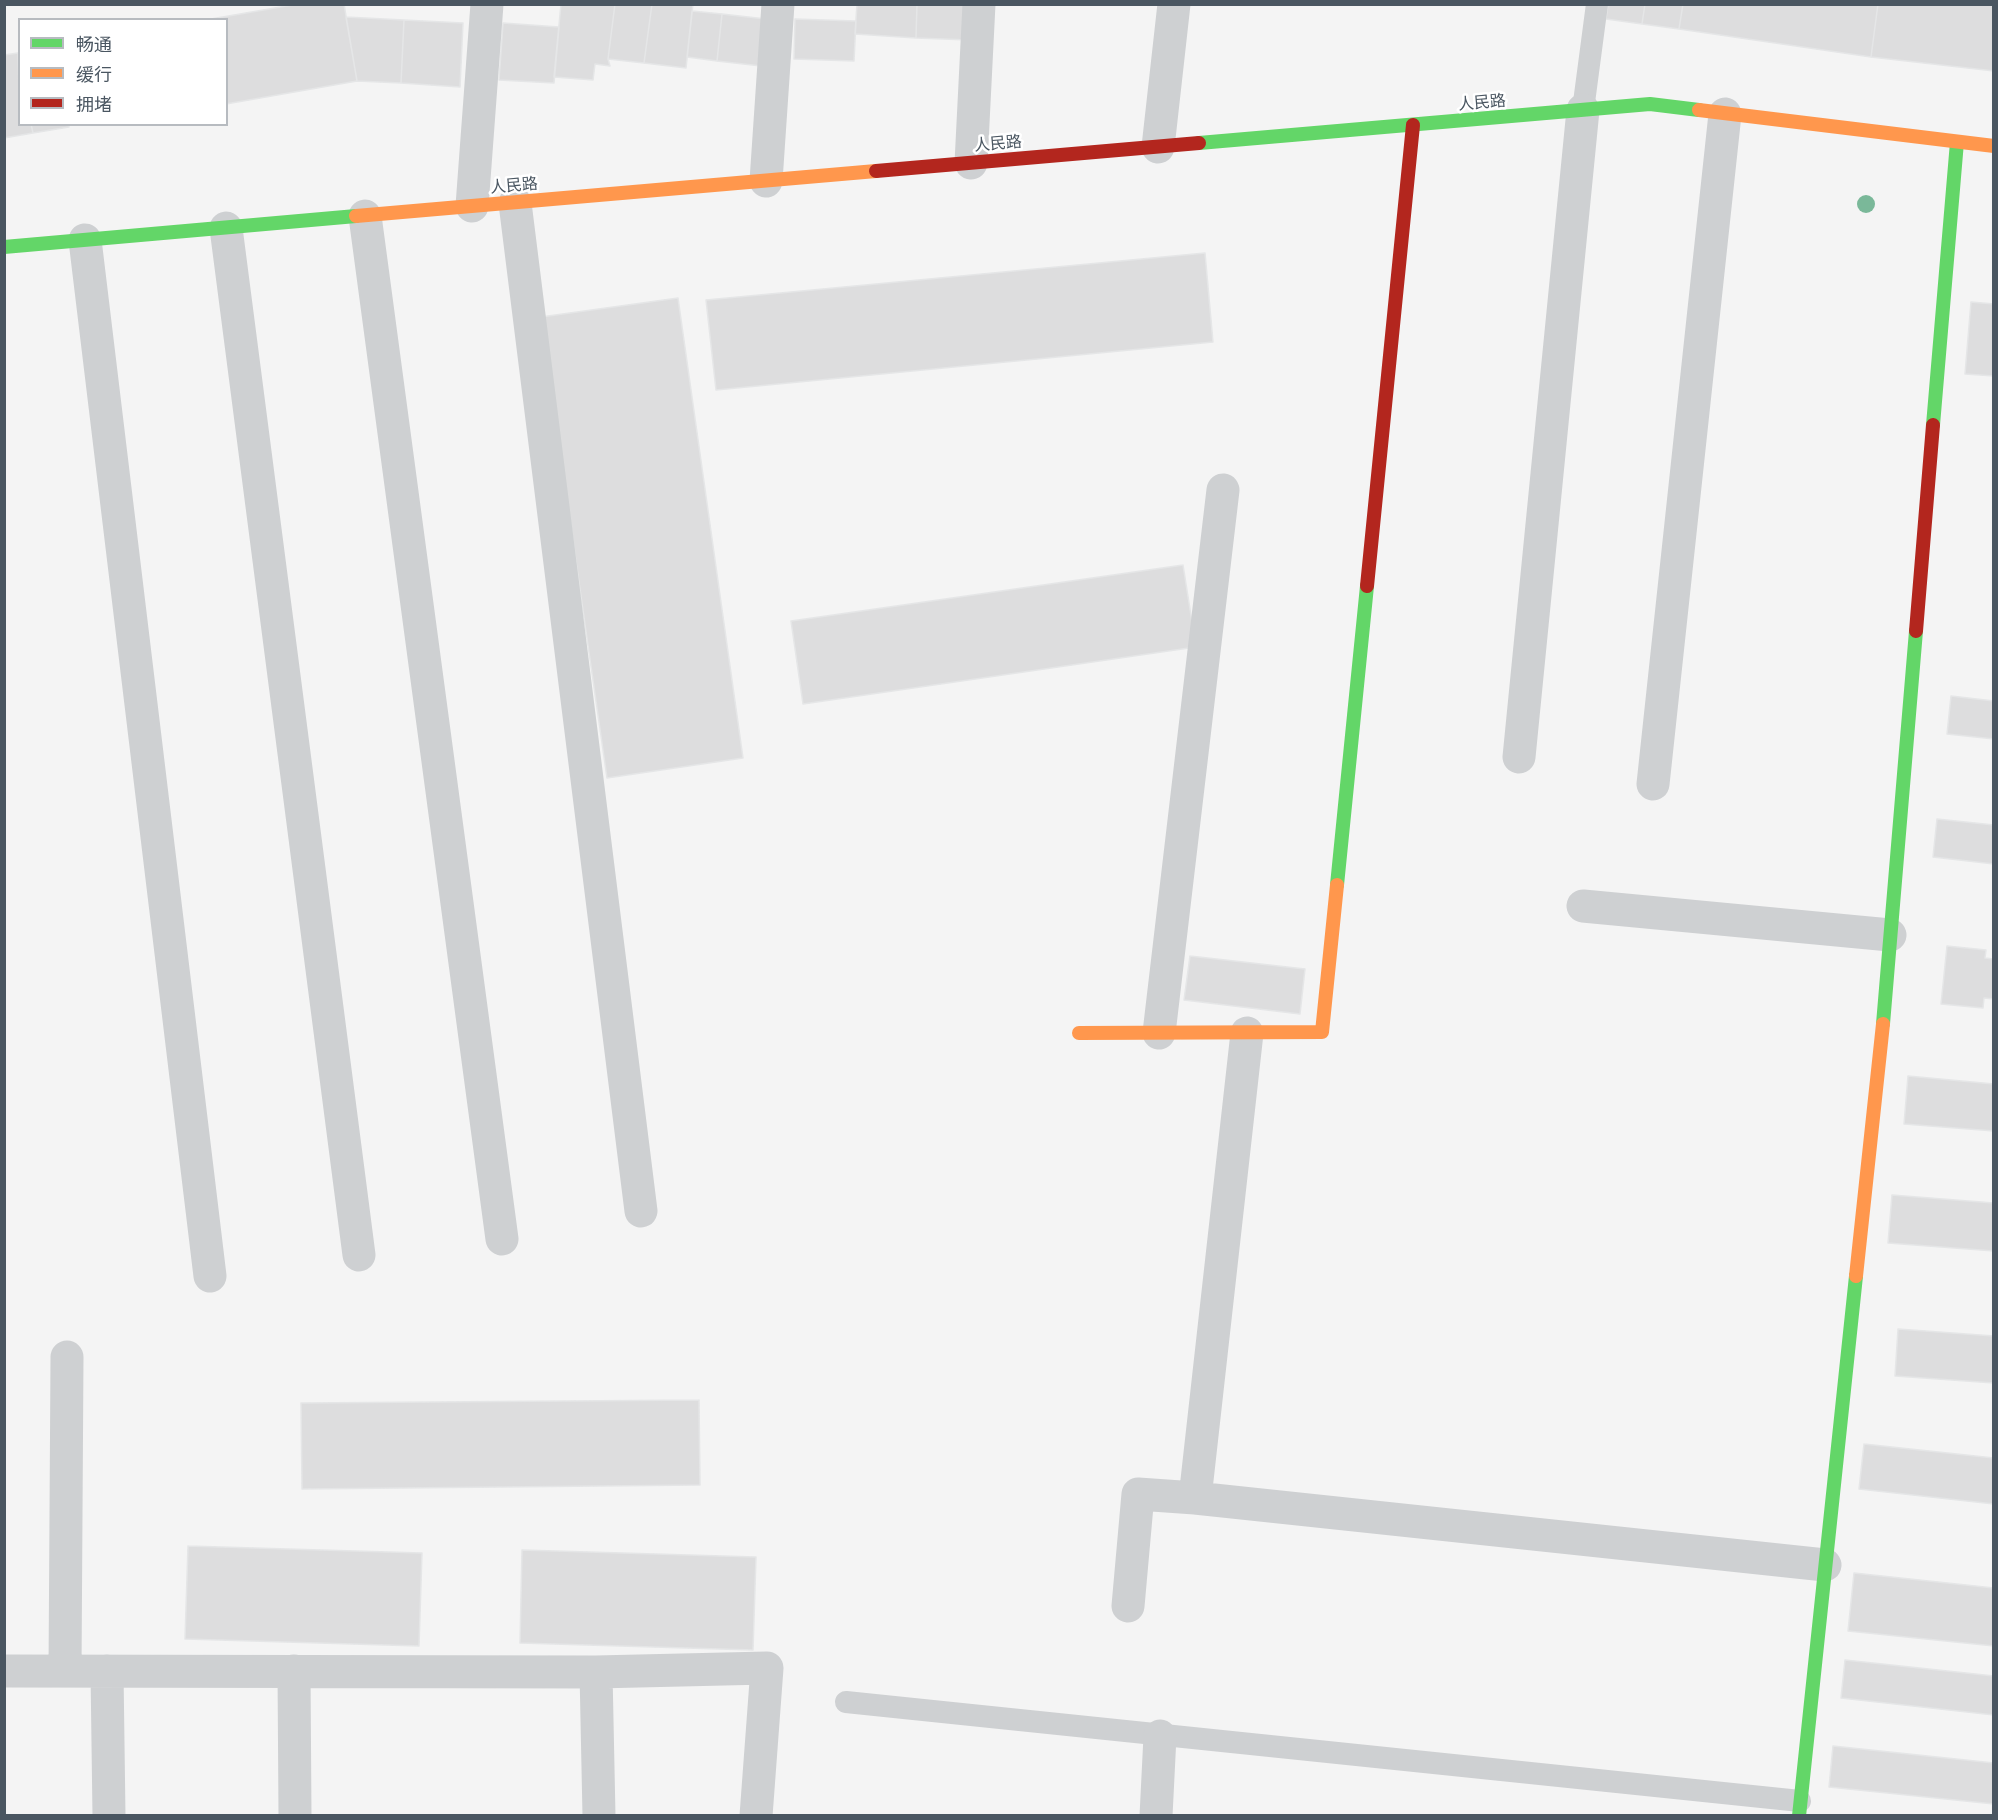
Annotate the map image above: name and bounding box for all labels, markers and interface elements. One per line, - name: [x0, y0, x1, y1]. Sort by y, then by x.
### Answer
- legend: [18, 18, 228, 126]
- text: 畅通: [76, 33, 112, 56]
- text: 缓行: [76, 63, 112, 86]
- street label: 人民路: [1457, 91, 1507, 115]
- text: 拥堵: [76, 93, 112, 116]
- street label: 人民路: [973, 132, 1023, 156]
- street label: 人民路: [489, 174, 539, 198]

